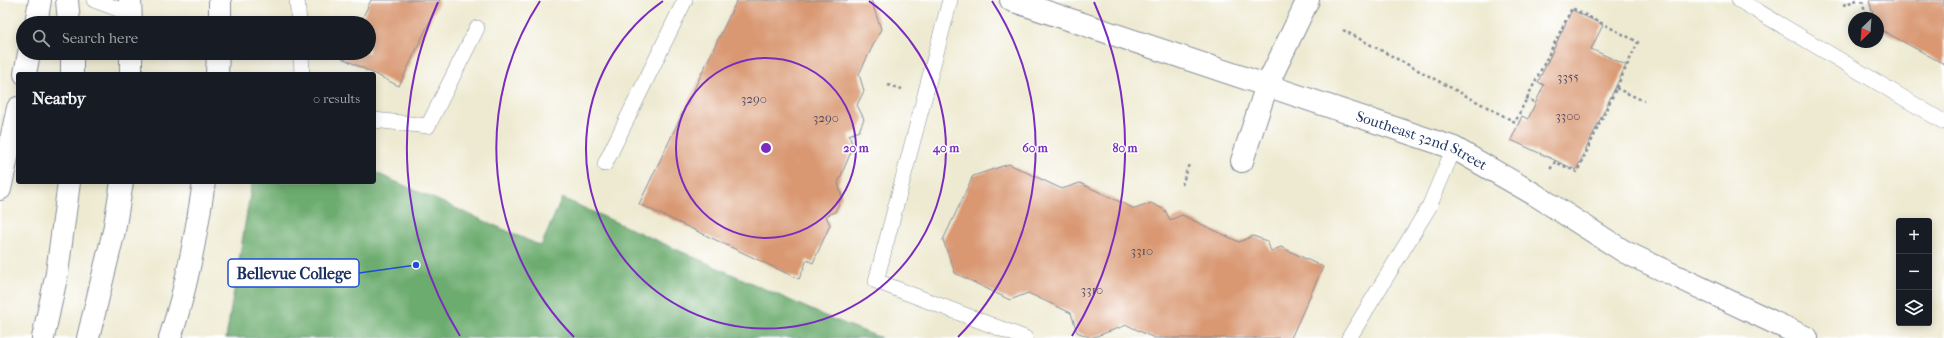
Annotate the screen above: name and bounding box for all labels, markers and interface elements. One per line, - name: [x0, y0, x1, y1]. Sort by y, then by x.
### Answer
- north arrow: [1848, 12, 1884, 48]
- search box: [16, 16, 376, 60]
- icon: search: [30, 27, 52, 49]
- text: Search here: [62, 29, 138, 47]
- house number: 3355: [1557, 69, 1579, 84]
- text: Nearby: [32, 88, 86, 108]
- text: 0 results: [313, 91, 360, 106]
- house number: 3290: [741, 91, 767, 106]
- street label: Southeast 32nd Street: [1354, 107, 1491, 174]
- house number: 3300: [1555, 108, 1581, 123]
- house number: 3290: [813, 110, 839, 125]
- centre of rings: [759, 141, 773, 155]
- text: 20 m: [843, 141, 870, 155]
- text: 40 m: [932, 141, 960, 156]
- text: 60 m: [1022, 141, 1049, 155]
- text: 80 m: [1112, 141, 1139, 155]
- map controls: [1896, 218, 1932, 326]
- button: +: [1896, 218, 1932, 254]
- house number: 3310: [1131, 243, 1153, 258]
- button: −: [1896, 254, 1932, 290]
- callout: Bellevue College: [228, 259, 359, 287]
- text: Bellevue College: [237, 264, 352, 284]
- house number: 3310: [1081, 282, 1103, 297]
- button: layers: [1896, 290, 1932, 326]

